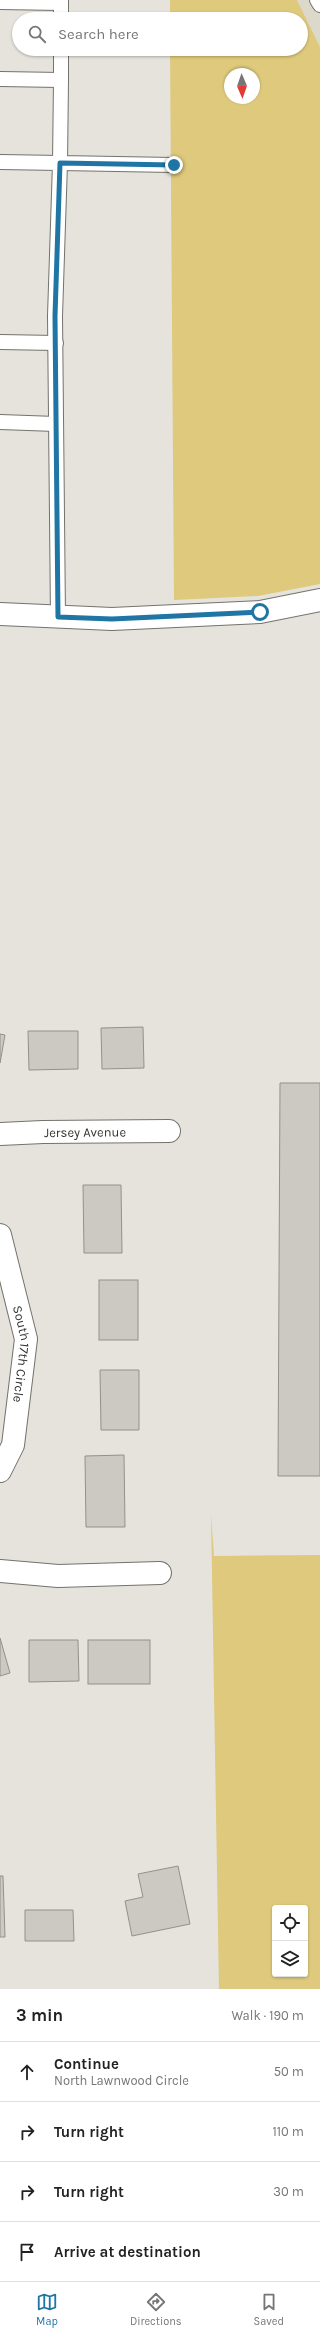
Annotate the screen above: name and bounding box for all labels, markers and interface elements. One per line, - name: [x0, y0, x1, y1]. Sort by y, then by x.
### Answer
- search box: [12, 12, 308, 56]
- icon: search: [26, 23, 48, 45]
- text: Search here: [58, 25, 139, 43]
- north arrow: [224, 68, 260, 104]
- route end: [165, 156, 183, 174]
- route start: [251, 603, 269, 621]
- street label: Jersey Avenue: [44, 1124, 126, 1139]
- street label: South 17th Circle: [10, 1304, 34, 1404]
- map controls: [272, 1905, 308, 1977]
- button: locate: [272, 1905, 308, 1941]
- button: layers: [272, 1941, 308, 1977]
- text: 3 min: [16, 2005, 63, 2025]
- text: Walk · 190 m: [231, 2008, 304, 2023]
- text: Continue: [54, 2055, 119, 2073]
- icon: ahead: [16, 2061, 38, 2083]
- text: 50 m: [274, 2064, 304, 2079]
- text: North Lawnwood Circle: [54, 2073, 189, 2088]
- icon: right: [16, 2121, 38, 2143]
- text: Turn right: [54, 2123, 124, 2141]
- text: 110 m: [272, 2124, 304, 2139]
- icon: right: [16, 2181, 38, 2203]
- text: Turn right: [54, 2183, 124, 2201]
- text: 30 m: [273, 2184, 304, 2199]
- icon: arrive: [16, 2241, 38, 2263]
- text: Arrive at destination: [54, 2243, 201, 2261]
- tab: Map: [36, 2291, 58, 2328]
- tab: Directions: [130, 2291, 182, 2328]
- tab: Saved: [254, 2291, 284, 2328]

